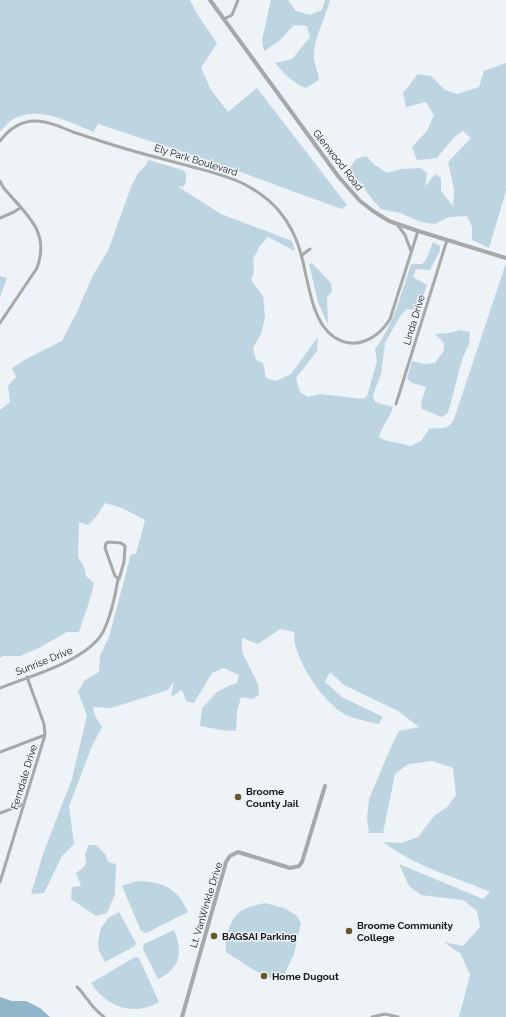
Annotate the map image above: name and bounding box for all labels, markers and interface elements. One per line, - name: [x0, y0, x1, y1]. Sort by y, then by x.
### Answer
- street label: Glenwood Road: [311, 127, 365, 193]
- street label: Ely Park Boulevard: [153, 142, 239, 178]
- street label: Linda Drive: [401, 293, 427, 346]
- street label: Sunrise Drive: [14, 644, 74, 677]
- street label: Ferndale Drive: [9, 743, 39, 811]
- place label: Broome County Jail: [246, 786, 299, 809]
- marker: Broome County Jail: [233, 792, 243, 802]
- street label: Lt. VanWinkle Drive: [188, 861, 224, 949]
- place label: Broome Community College: [357, 920, 454, 943]
- marker: Broome Community College: [344, 926, 354, 936]
- marker: BAGSAI Parking: [209, 931, 219, 941]
- place label: BAGSAI Parking: [222, 931, 297, 942]
- marker: Home Dugout: [259, 971, 269, 981]
- place label: Home Dugout: [272, 971, 339, 982]

